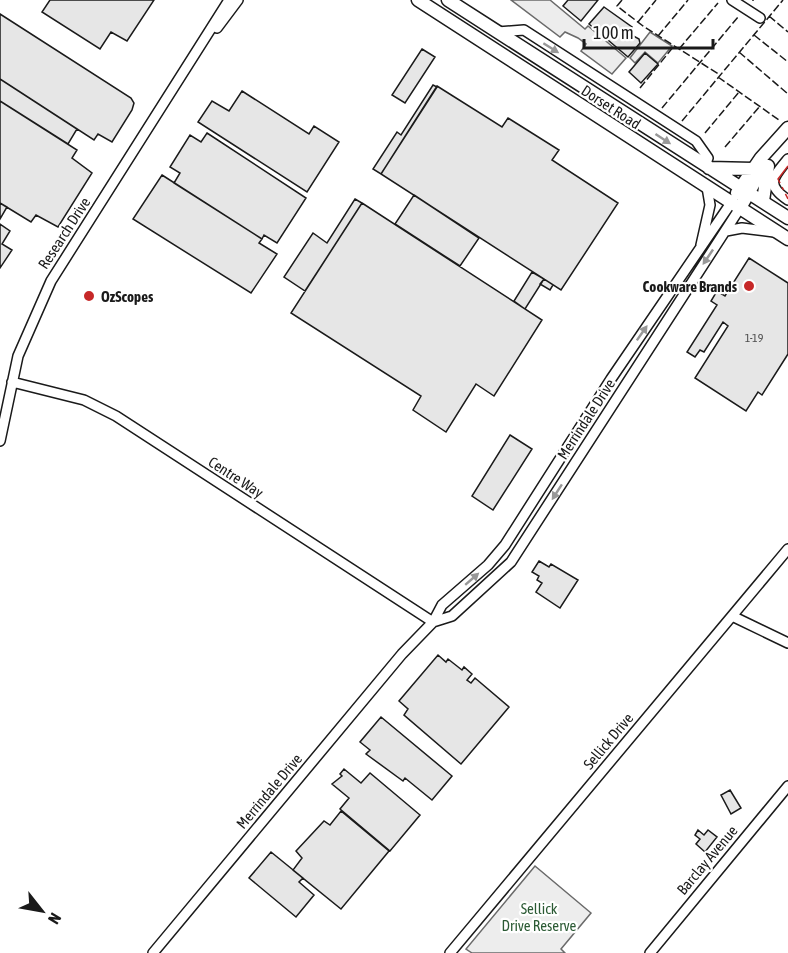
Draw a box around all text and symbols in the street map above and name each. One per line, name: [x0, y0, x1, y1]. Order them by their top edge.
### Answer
scale bar: [584, 12, 713, 50]
text: 100 m: [593, 22, 634, 43]
one-way arrow: [543, 42, 559, 54]
street label: Dorset Road: [578, 82, 644, 132]
one-way arrow: [654, 133, 671, 144]
street label: Research Drive: [35, 194, 94, 272]
one-way arrow: [702, 249, 714, 265]
place label: Cookware Brands: [643, 278, 738, 295]
marker: Cookware Brands: [742, 279, 756, 293]
place label: OzScopes: [101, 288, 154, 305]
marker: OzScopes: [82, 289, 96, 303]
one-way arrow: [636, 325, 647, 341]
house number: 1-19: [745, 331, 764, 345]
street label: Merrindale Drive: [554, 375, 618, 462]
street label: Centre Way: [205, 453, 267, 501]
one-way arrow: [552, 484, 563, 500]
one-way arrow: [464, 572, 479, 586]
street label: Sellick Drive: [580, 709, 636, 772]
street label: Merrindale Drive: [233, 750, 305, 832]
street label: Barclay Avenue: [673, 822, 741, 898]
north arrow: [12, 881, 72, 941]
park label: Sellick Drive Reserve: [502, 900, 577, 934]
text: N: [45, 910, 65, 927]

